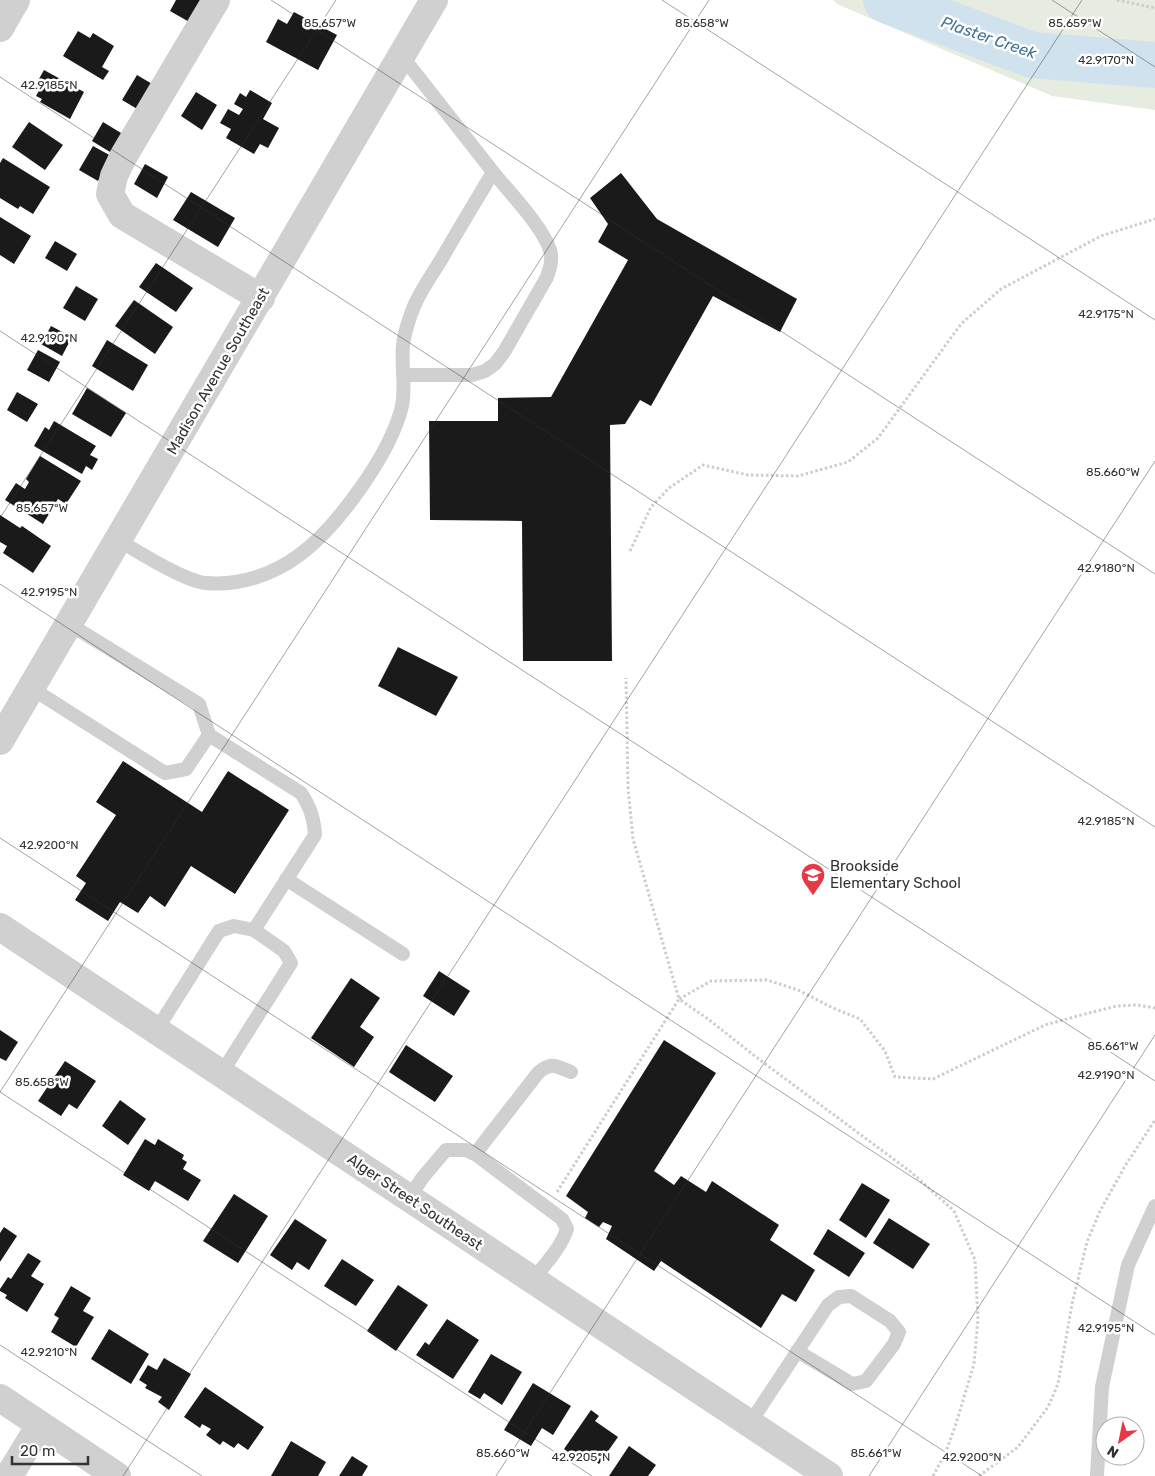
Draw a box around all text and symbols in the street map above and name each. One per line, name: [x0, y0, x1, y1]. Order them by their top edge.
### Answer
water label: Plaster Creek: [939, 12, 1040, 63]
text: 85.657°W: [304, 16, 357, 30]
text: 85.658°W: [675, 16, 729, 30]
text: 85.659°W: [1048, 16, 1102, 30]
text: 42.9170°N: [1078, 53, 1134, 67]
text: 42.9185°N: [21, 78, 78, 92]
street label: Madison Avenue Southeast: [163, 284, 273, 458]
text: 42.9175°N: [1078, 307, 1134, 321]
text: 42.9190°N: [21, 331, 77, 345]
text: 85.660°W: [1086, 465, 1140, 479]
text: 85.657°W: [16, 501, 69, 515]
text: 42.9180°N: [1077, 561, 1135, 575]
text: 42.9195°N: [21, 585, 77, 599]
text: 42.9185°N: [1078, 814, 1135, 828]
text: 42.9200°N: [19, 838, 79, 852]
place label: Brookside Elementary School: [830, 857, 961, 892]
school or university icon: Brookside Elementary School: [800, 862, 826, 896]
text: 85.661°W: [1087, 1039, 1139, 1053]
text: 42.9190°N: [1078, 1068, 1134, 1082]
text: 85.658°W: [15, 1075, 69, 1089]
street label: Alger Street Southeast: [344, 1150, 486, 1254]
text: 42.9195°N: [1078, 1321, 1134, 1335]
text: 42.9210°N: [21, 1345, 77, 1359]
north arrow: [1095, 1416, 1145, 1466]
scale bar: [12, 1434, 89, 1466]
text: 20 m: [20, 1442, 55, 1460]
text: N: [1104, 1442, 1122, 1461]
text: 85.660°W: [476, 1446, 530, 1460]
text: 85.661°W: [850, 1446, 902, 1460]
text: 42.9205°N: [552, 1450, 610, 1464]
text: 42.9200°N: [942, 1450, 1002, 1464]

